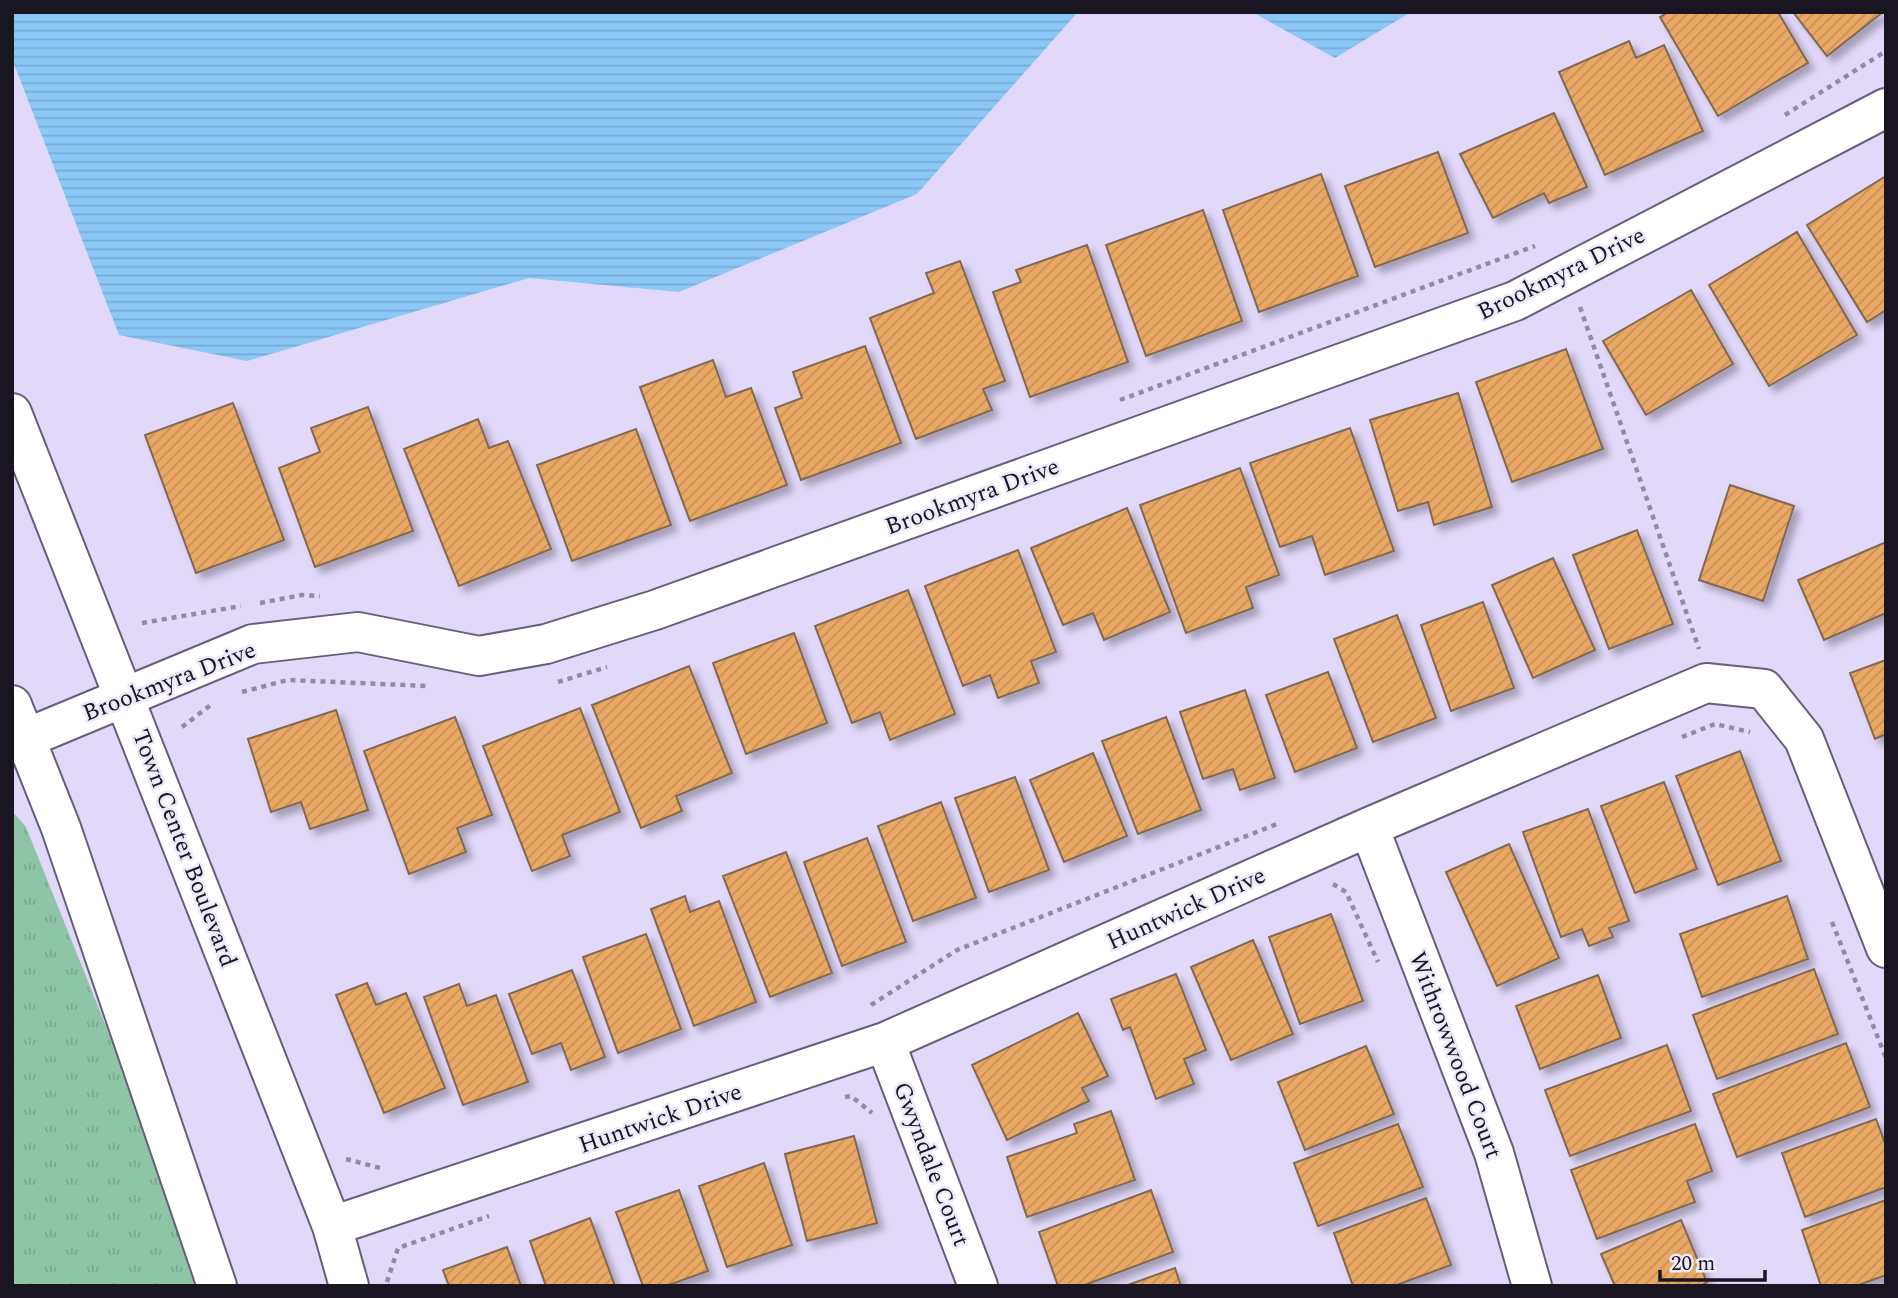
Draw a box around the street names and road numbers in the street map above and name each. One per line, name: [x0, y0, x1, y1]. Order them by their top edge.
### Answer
street label: Brookmyra Drive: [1471, 218, 1652, 330]
street label: Brookmyra Drive: [880, 449, 1064, 545]
street label: Brookmyra Drive: [78, 632, 261, 732]
street label: Town Center Boulevard: [122, 724, 246, 972]
street label: Huntwick Drive: [1101, 858, 1272, 960]
street label: Withrowwood Court: [1399, 947, 1511, 1164]
street label: Huntwick Drive: [574, 1074, 747, 1164]
street label: Gwyndale Court: [883, 1077, 979, 1252]

